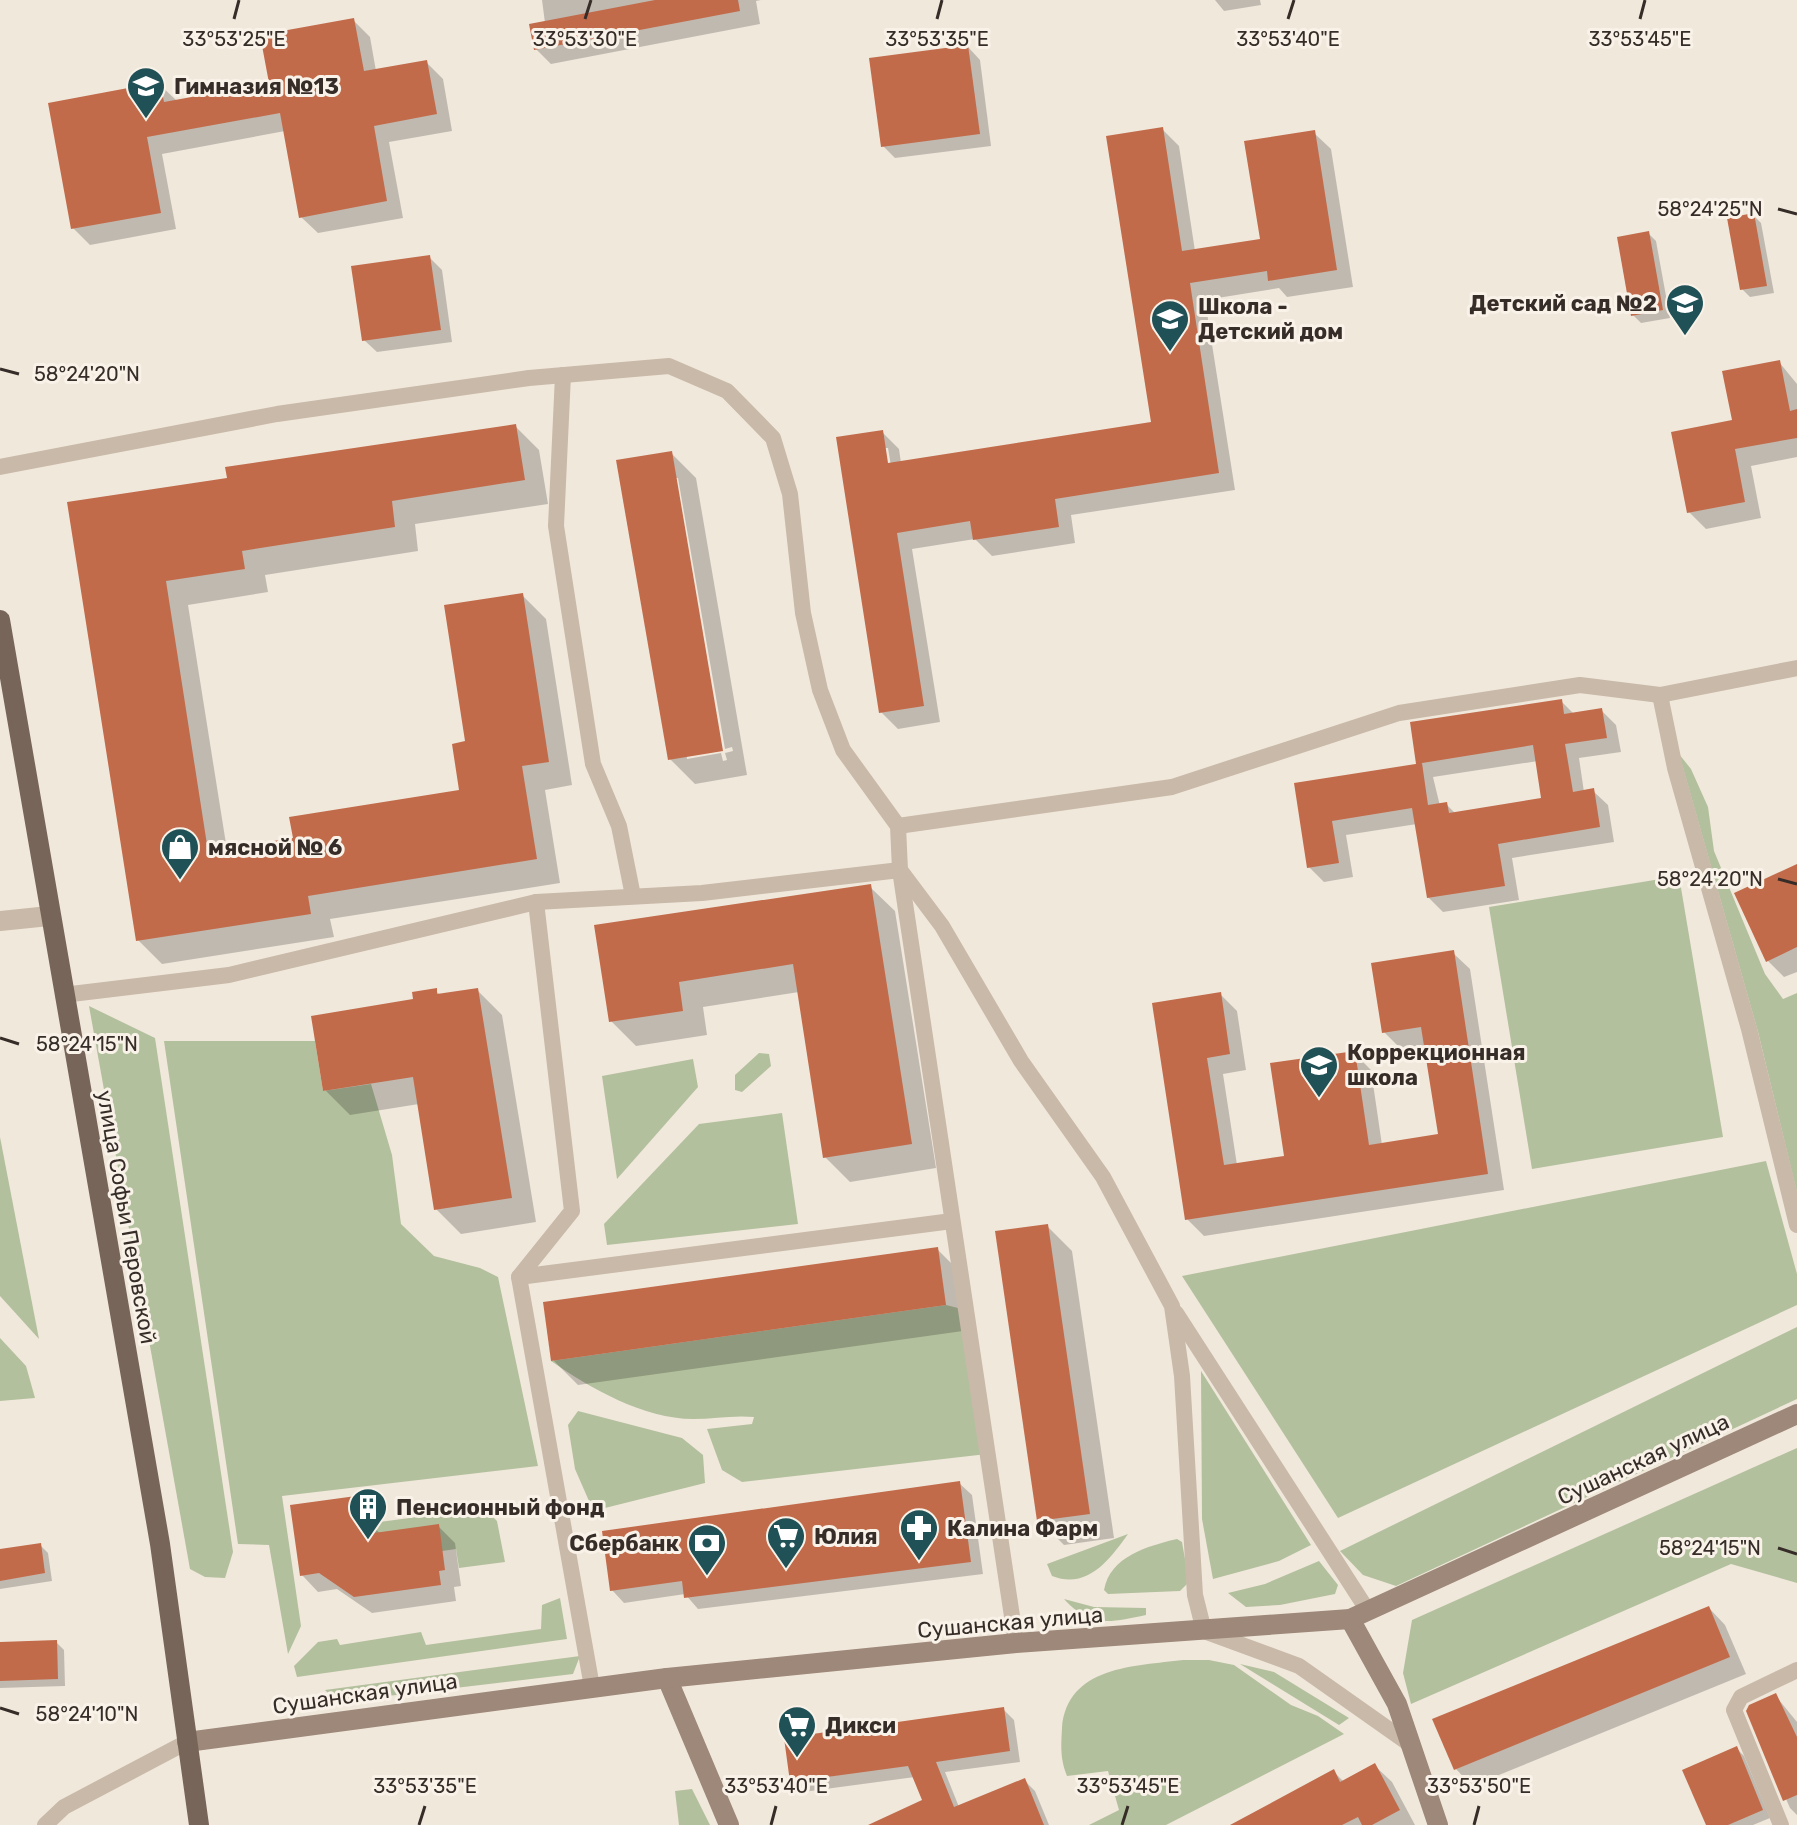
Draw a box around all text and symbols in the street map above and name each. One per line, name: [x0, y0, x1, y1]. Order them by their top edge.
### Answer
text: 33°53'25"E: [182, 27, 286, 51]
text: 33°53'30"E: [533, 27, 637, 51]
text: 33°53'35"E: [885, 27, 989, 51]
text: 33°53'40"E: [1236, 27, 1340, 51]
text: 33°53'45"E: [1589, 27, 1691, 51]
school or university icon: Гимназия №13: [125, 65, 167, 120]
place label: Гимназия №13: [174, 73, 339, 100]
text: 58°24'25"N: [1657, 197, 1763, 221]
school or university icon: Детский сад №2: [1664, 282, 1706, 337]
place label: Детский сад №2: [1469, 290, 1657, 317]
place label: Школа - Детский дом: [1198, 293, 1343, 345]
school or university icon: Школа - Детский дом: [1149, 298, 1191, 353]
text: 58°24'20"N: [34, 362, 140, 386]
shop icon: мясной № 6: [159, 826, 201, 881]
place label: мясной № 6: [208, 834, 342, 861]
text: 58°24'20"N: [1657, 867, 1763, 891]
text: 58°24'15"N: [36, 1032, 138, 1056]
place label: Коррекционная школа: [1347, 1039, 1526, 1091]
school or university icon: Коррекционная школа: [1298, 1044, 1340, 1099]
street label: улица Софьи Перовской: [91, 1088, 162, 1346]
street label: Сушанская улица: [1553, 1408, 1733, 1511]
building icon: Пенсионный фонд: [347, 1486, 389, 1541]
place label: Пенсионный фонд: [396, 1494, 605, 1521]
pharmacy icon: Калина Фарм: [898, 1507, 940, 1562]
supermarket icon: Юлия: [765, 1515, 807, 1570]
place label: Калина Фарм: [947, 1515, 1098, 1542]
bank icon: Сбербанк: [686, 1522, 728, 1577]
place label: Юлия: [814, 1523, 878, 1550]
place label: Сбербанк: [569, 1530, 679, 1557]
text: 58°24'15"N: [1659, 1536, 1761, 1560]
street label: Сушанская улица: [916, 1601, 1104, 1644]
street label: Сушанская улица: [271, 1667, 459, 1720]
text: 58°24'10"N: [36, 1702, 138, 1726]
supermarket icon: Дикси: [776, 1704, 818, 1759]
place label: Дикси: [825, 1712, 896, 1739]
text: 33°53'35"E: [373, 1774, 477, 1798]
text: 33°53'40"E: [724, 1774, 828, 1798]
text: 33°53'45"E: [1077, 1774, 1179, 1798]
text: 33°53'50"E: [1427, 1774, 1531, 1798]

